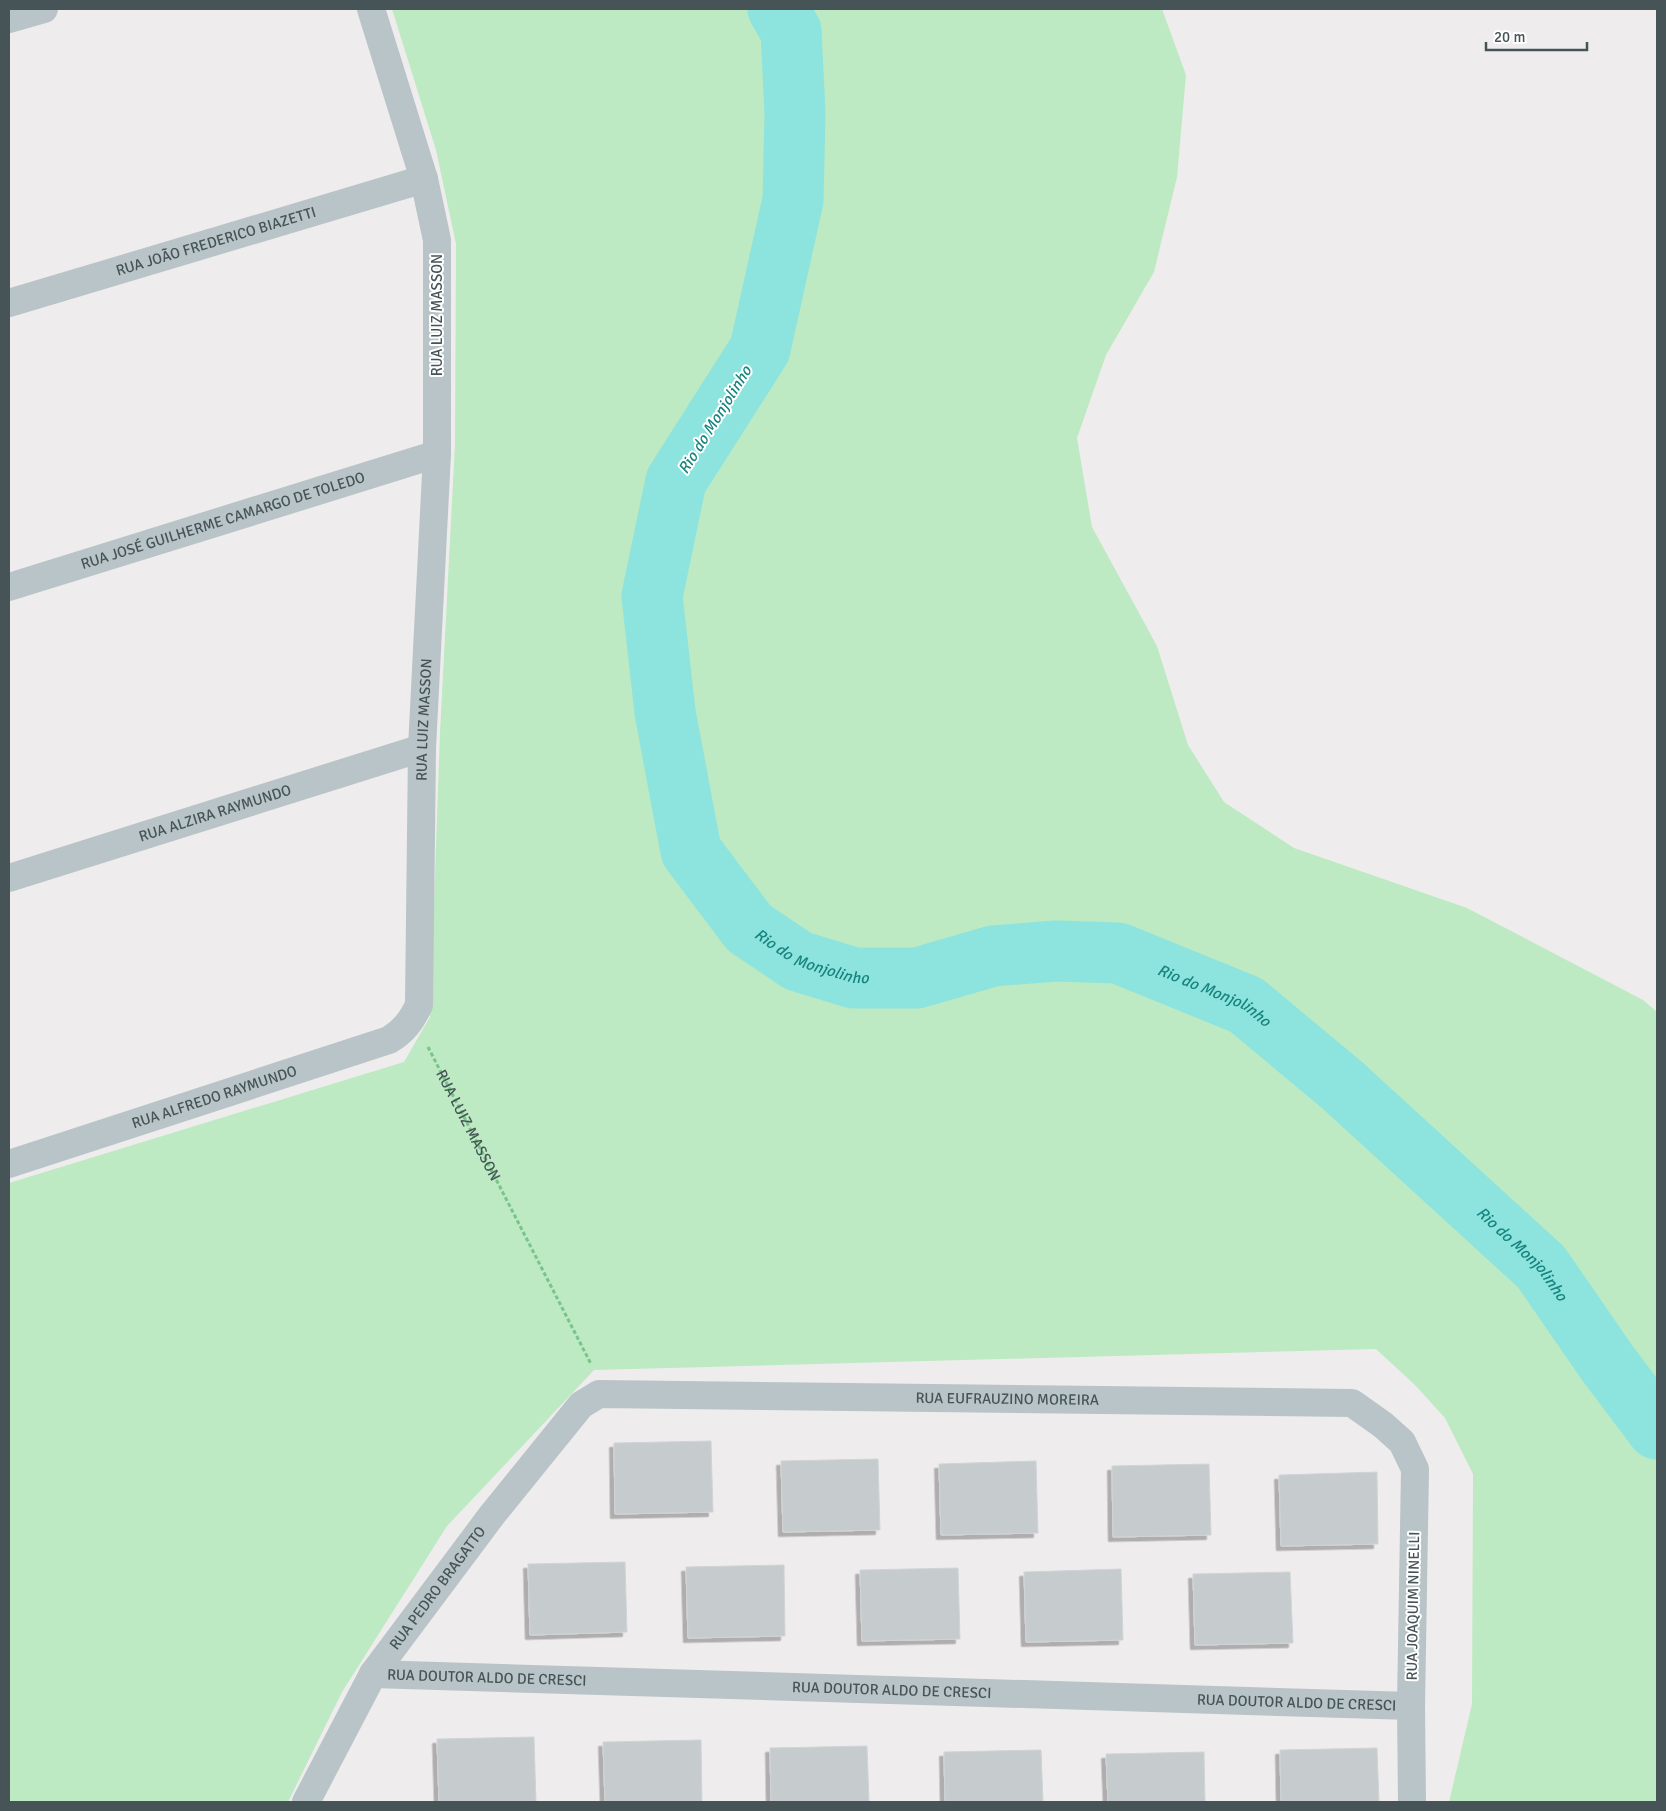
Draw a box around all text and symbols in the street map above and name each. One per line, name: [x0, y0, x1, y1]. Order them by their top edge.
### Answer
scale bar: [1486, 20, 1587, 52]
text: 20 m: [1494, 28, 1525, 46]
street label: RUA JOÃO FREDERICO BIAZETTI: [114, 203, 318, 280]
street label: RUA LUIZ MASSON: [428, 254, 446, 376]
water label: Rio do Monjolinho: [674, 362, 757, 478]
street label: RUA JOSÉ GUILHERME CAMARGO DE TOLEDO: [79, 468, 367, 573]
street label: RUA LUIZ MASSON: [413, 658, 436, 781]
street label: RUA ALZIRA RAYMUNDO: [137, 781, 294, 846]
water label: Rio do Monjolinho: [750, 924, 869, 988]
water label: Rio do Monjolinho: [1154, 960, 1275, 1032]
street label: RUA ALFREDO RAYMUNDO: [129, 1062, 299, 1132]
street label: RUA LUIZ MASSON: [432, 1067, 504, 1184]
water label: Rio do Monjolinho: [1472, 1203, 1572, 1306]
street label: RUA EUFRAUZINO MOREIRA: [915, 1389, 1099, 1409]
street label: RUA PEDRO BRAGATTO: [385, 1523, 489, 1653]
street label: RUA JOAQUIM NINELLI: [1403, 1531, 1423, 1681]
street label: RUA DOUTOR ALDO DE CRESCI: [387, 1665, 587, 1690]
street label: RUA DOUTOR ALDO DE CRESCI: [792, 1678, 992, 1702]
street label: RUA DOUTOR ALDO DE CRESCI: [1197, 1690, 1397, 1715]

